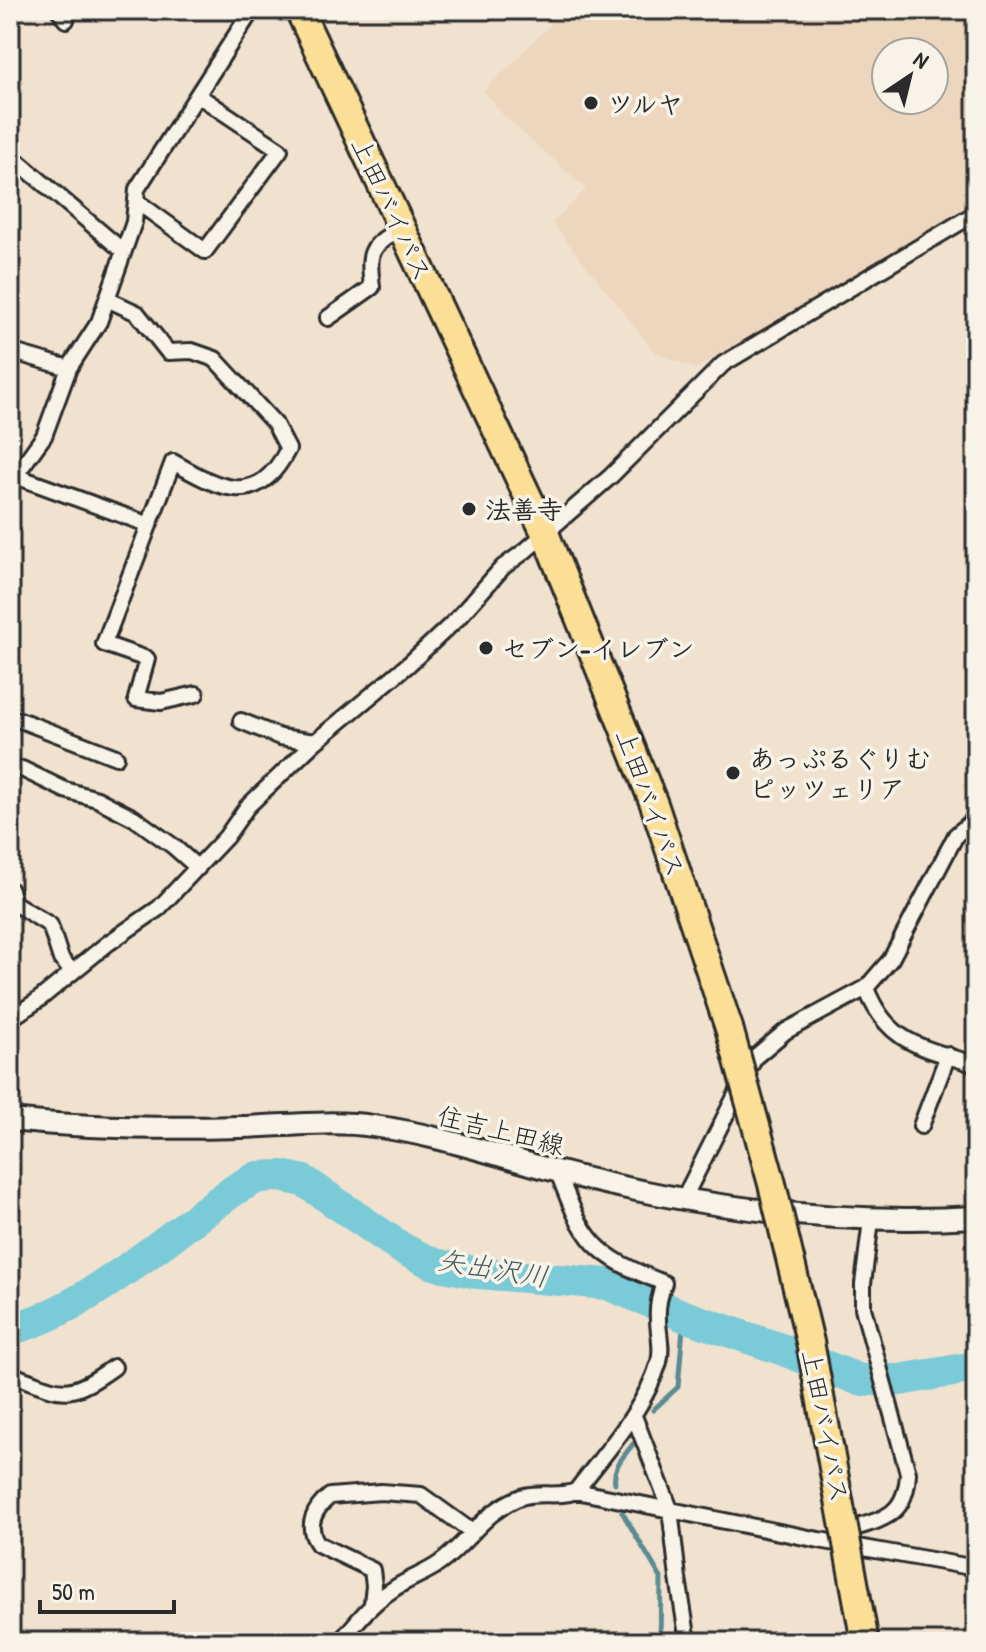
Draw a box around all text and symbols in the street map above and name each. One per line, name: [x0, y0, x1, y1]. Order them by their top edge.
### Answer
north arrow: [870, 36, 950, 116]
text: N: [908, 44, 935, 75]
place label: ツルヤ: [607, 86, 683, 121]
marker: ツルヤ: [582, 94, 600, 112]
street label: 上田バイパス: [343, 131, 441, 287]
place label: 法善寺: [485, 492, 563, 527]
marker: 法善寺: [460, 500, 478, 518]
place label: セブン-イレブン: [502, 631, 695, 666]
marker: セブン-イレブン: [477, 639, 495, 657]
street label: 上田バイパス: [608, 724, 694, 882]
place label: あっぷるぐりむ ピッツェリア: [749, 741, 931, 806]
marker: あっぷるぐりむ ピッツェリア: [724, 764, 742, 782]
street label: 住吉上田線: [434, 1097, 568, 1163]
water label: 矢出沢川: [435, 1240, 551, 1296]
street label: 上田バイパス: [794, 1346, 858, 1506]
scale bar: [40, 1564, 174, 1614]
text: 50 m: [52, 1575, 95, 1607]

